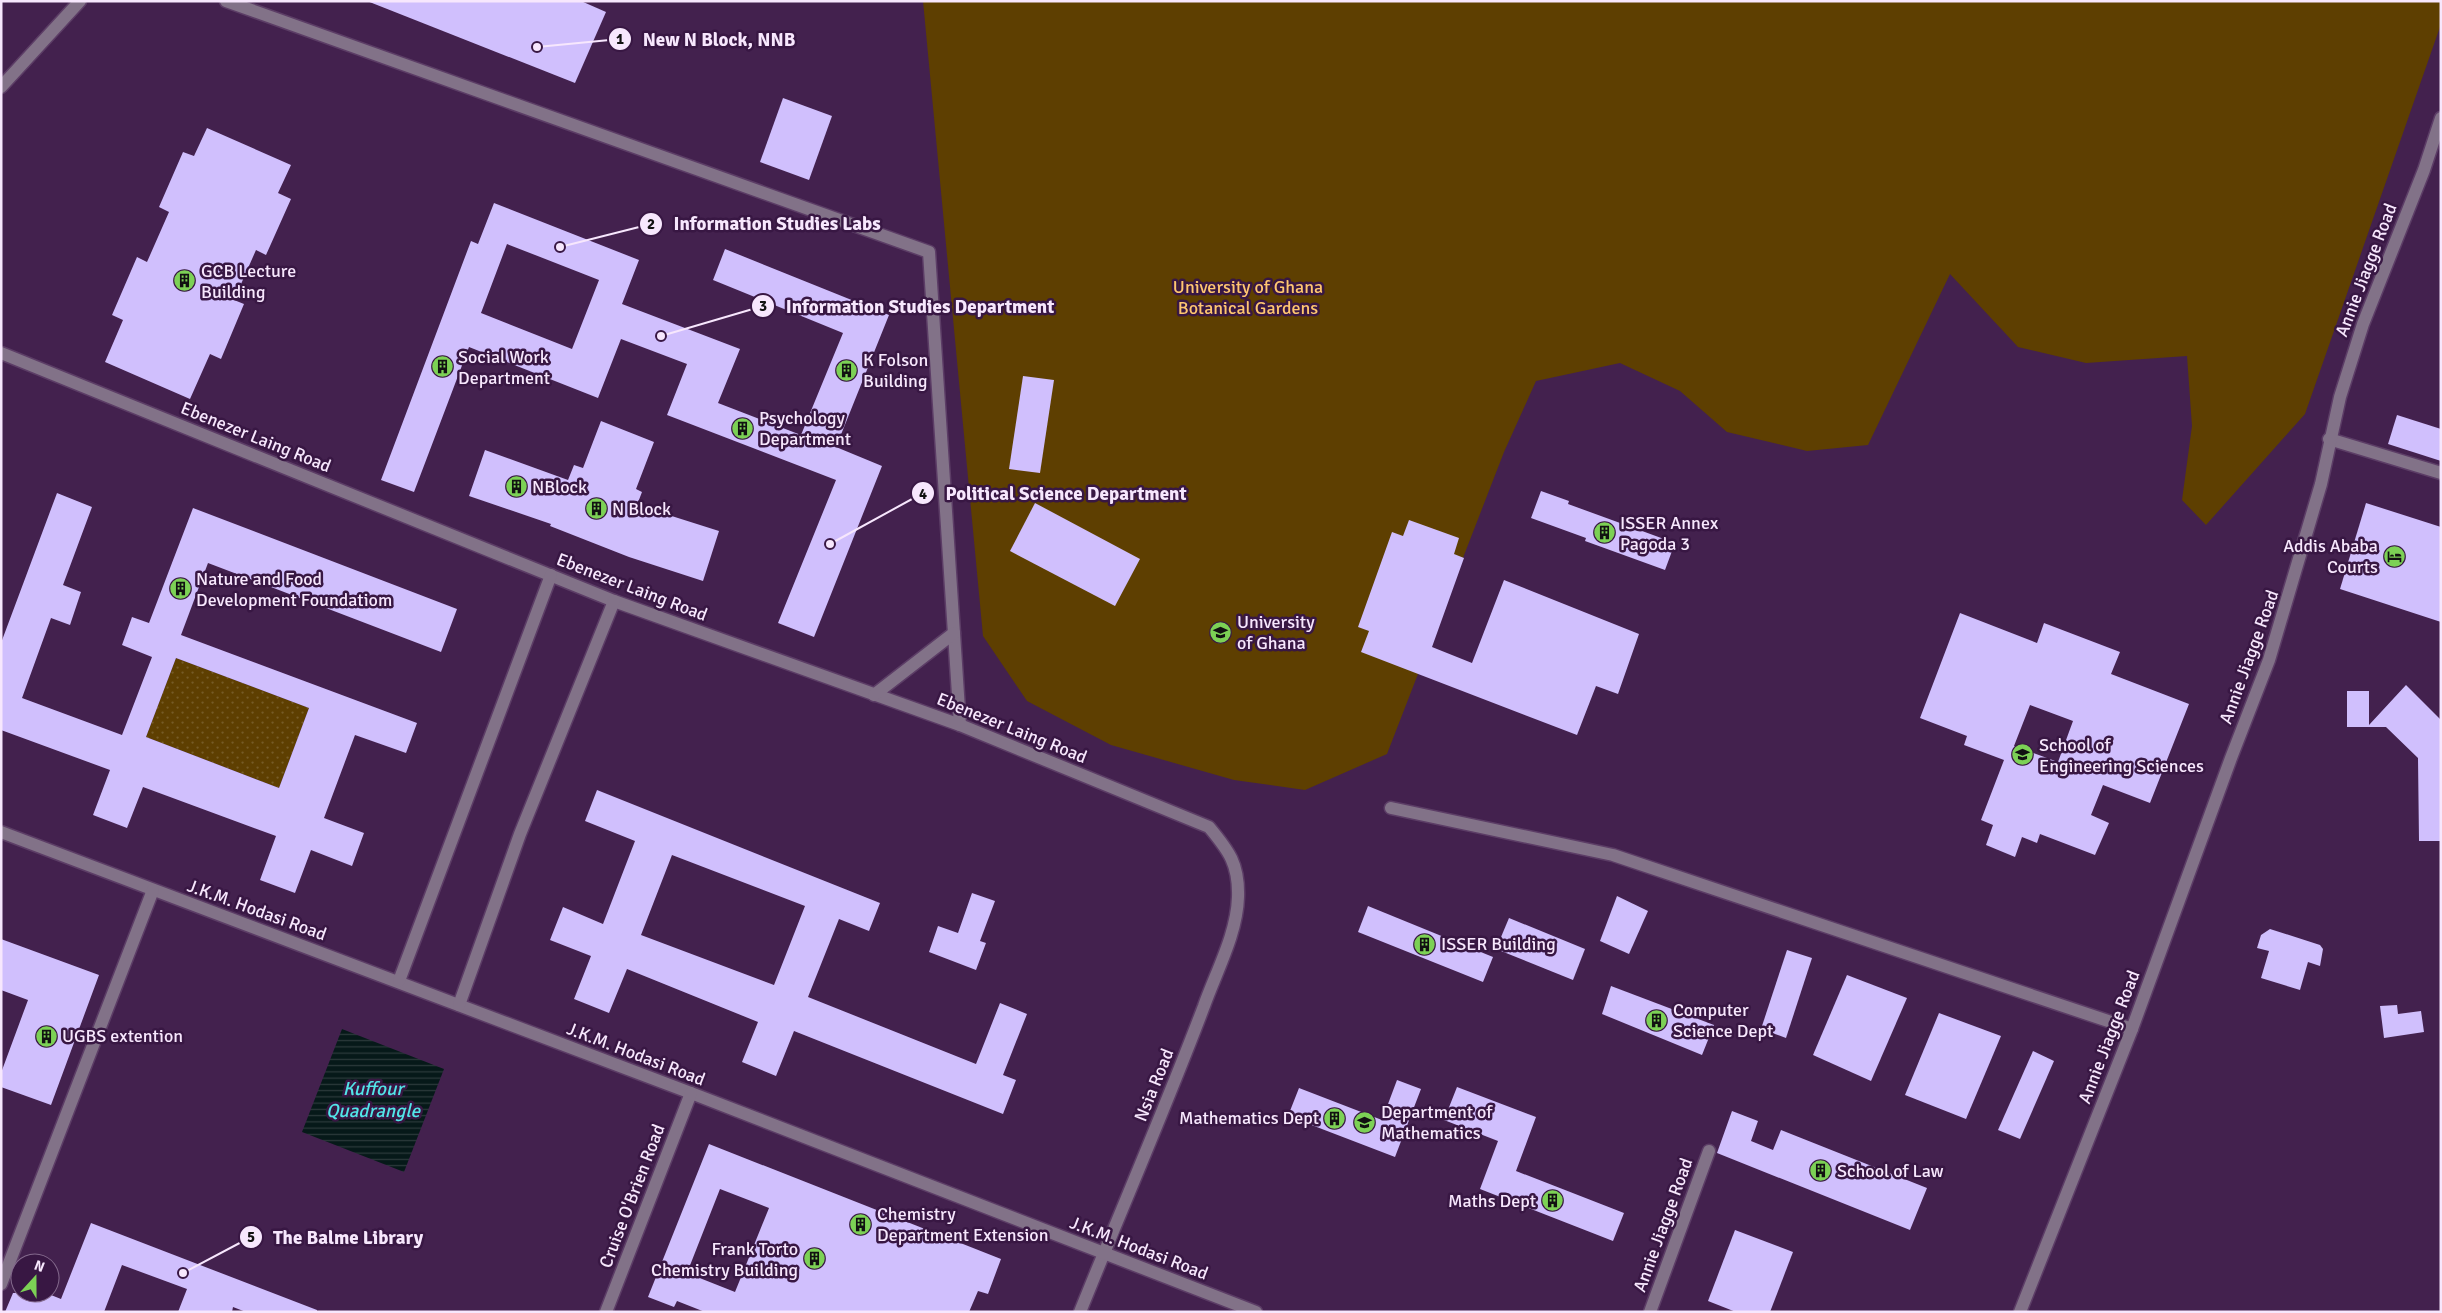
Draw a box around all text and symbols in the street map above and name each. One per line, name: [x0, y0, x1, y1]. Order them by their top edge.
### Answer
callout: New N Block, NNB: [607, 22, 805, 56]
text: New N Block, NNB: [643, 28, 796, 52]
text: 1: [616, 30, 624, 48]
street label: Annie Jiagge Road: [2330, 200, 2402, 340]
callout: Information Studies Labs: [639, 207, 891, 241]
text: Information Studies Labs: [673, 212, 881, 236]
text: 2: [647, 215, 655, 233]
place label: GCB Lecture Building: [201, 260, 296, 303]
building icon: GCB Lecture Building: [173, 269, 197, 293]
park label: University of Ghana Botanical Gardens: [1173, 276, 1323, 319]
callout: Information Studies Department: [750, 289, 1064, 323]
text: Information Studies Department: [786, 295, 1054, 319]
text: 3: [759, 297, 767, 315]
place label: Social Work Department: [458, 346, 550, 389]
place label: K Folson Building: [863, 349, 928, 392]
building icon: Social Work Department: [430, 355, 454, 379]
building icon: K Folson Building: [835, 358, 859, 382]
street label: Ebenezer Laing Road: [178, 397, 334, 477]
place label: Psychology Department: [759, 407, 851, 450]
building icon: Psychology Department: [731, 416, 755, 440]
building icon: NBlock: [504, 475, 528, 499]
place label: NBlock: [532, 476, 587, 498]
callout: Political Science Department: [910, 476, 1196, 510]
text: Political Science Department: [945, 482, 1187, 506]
text: 4: [919, 485, 927, 503]
building icon: N Block: [584, 497, 608, 521]
place label: N Block: [612, 498, 671, 520]
place label: ISSER Annex Pagoda 3: [1620, 512, 1719, 555]
building icon: ISSER Annex Pagoda 3: [1592, 521, 1616, 545]
place label: Addis Ababa Courts: [2283, 535, 2378, 578]
hotel icon: Addis Ababa Courts: [2382, 544, 2406, 568]
street label: Ebenezer Laing Road: [553, 548, 711, 626]
place label: Nature and Food Development Foundatiom: [196, 568, 392, 611]
building icon: Nature and Food Development Foundatiom: [168, 577, 192, 601]
street label: Annie Jiagge Road: [2215, 587, 2283, 727]
place label: University of Ghana: [1237, 611, 1315, 654]
school or university icon: University of Ghana: [1209, 620, 1233, 644]
street label: Ebenezer Laing Road: [934, 688, 1090, 768]
place label: School of Engineering Sciences: [2039, 734, 2204, 777]
school or university icon: School of Engineering Sciences: [2011, 743, 2035, 767]
street label: J.K.M. Hodasi Road: [184, 875, 330, 945]
building icon: ISSER Building: [1413, 932, 1437, 956]
place label: ISSER Building: [1441, 933, 1556, 955]
street label: Annie Jiagge Road: [2073, 967, 2145, 1107]
place label: Computer Science Dept: [1673, 999, 1773, 1042]
building icon: Computer Science Dept: [1645, 1008, 1669, 1032]
street label: J.K.M. Hodasi Road: [564, 1017, 708, 1091]
building icon: UGBS extention: [34, 1024, 58, 1048]
place label: UGBS extention: [62, 1025, 183, 1047]
street label: Nsia Road: [1129, 1045, 1179, 1125]
water label: Kuffour Quadrangle: [326, 1077, 422, 1123]
place label: Department of Mathematics: [1381, 1101, 1493, 1144]
building icon: Mathematics Dept: [1323, 1106, 1347, 1130]
place label: Mathematics Dept: [1179, 1107, 1319, 1129]
school or university icon: Department of Mathematics: [1353, 1110, 1377, 1134]
street label: Cruise O'Brien Road: [594, 1121, 670, 1271]
street label: Annie Jiagge Road: [1629, 1155, 1697, 1295]
building icon: School of Law: [1809, 1159, 1833, 1183]
place label: School of Law: [1837, 1160, 1944, 1182]
building icon: Maths Dept: [1540, 1189, 1564, 1213]
place label: Maths Dept: [1448, 1190, 1536, 1212]
place label: Chemistry Department Extension: [877, 1203, 1049, 1246]
street label: J.K.M. Hodasi Road: [1067, 1211, 1211, 1285]
building icon: Chemistry Department Extension: [849, 1212, 873, 1236]
callout: The Balme Library: [238, 1220, 434, 1254]
text: The Balme Library: [273, 1226, 424, 1250]
text: 5: [247, 1228, 255, 1246]
place label: Frank Torto Chemistry Building: [651, 1238, 798, 1281]
building icon: Frank Torto Chemistry Building: [802, 1247, 826, 1271]
north arrow: [10, 1253, 60, 1303]
text: N: [32, 1257, 47, 1276]

